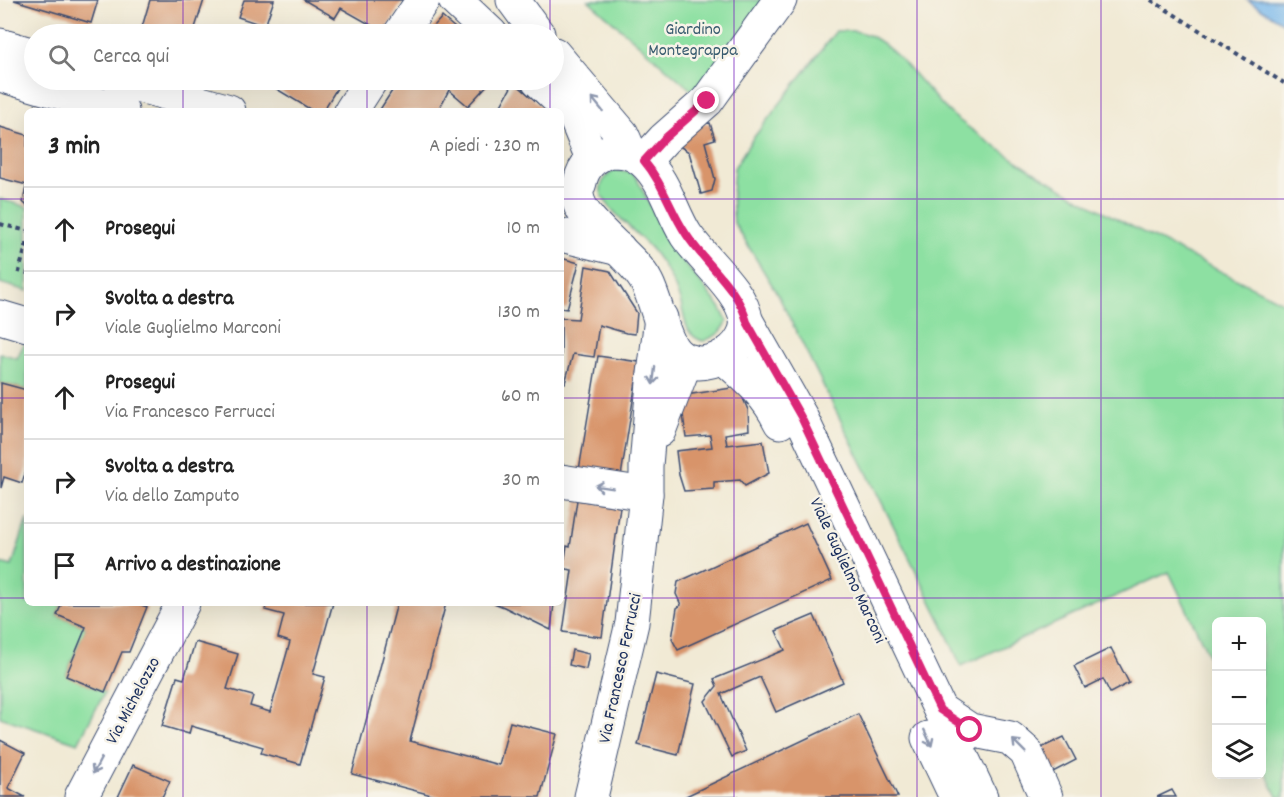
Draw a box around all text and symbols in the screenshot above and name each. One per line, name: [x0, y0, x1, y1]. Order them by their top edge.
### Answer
park label: Giardino Montegrappa: [648, 18, 738, 64]
search box: [24, 24, 564, 90]
icon: search: [45, 41, 78, 74]
text: Cerca qui: [93, 42, 169, 73]
route end: [693, 87, 719, 113]
one-way arrow: [591, 96, 604, 112]
text: 3 min: [48, 129, 100, 166]
text: A piedi · 230 m: [429, 133, 540, 161]
icon: ahead: [48, 213, 81, 246]
text: Prosegui: [105, 214, 175, 245]
text: 10 m: [506, 215, 540, 243]
text: Svolta a destra: [105, 284, 234, 315]
icon: right: [48, 297, 81, 330]
text: 130 m: [498, 299, 540, 327]
text: Viale Guglielmo Marconi: [105, 315, 281, 343]
one-way arrow: [648, 365, 659, 385]
text: Prosegui: [105, 368, 175, 399]
icon: ahead: [48, 381, 81, 414]
text: 60 m: [501, 383, 540, 411]
text: Via Francesco Ferrucci: [105, 399, 275, 427]
text: Svolta a destra: [105, 452, 234, 483]
icon: right: [48, 465, 81, 498]
text: 30 m: [502, 467, 540, 495]
one-way arrow: [594, 482, 614, 493]
text: Via dello Zamputo: [105, 483, 239, 511]
street label: Viale Guglielmo Marconi: [802, 494, 892, 648]
icon: arrive: [48, 549, 81, 582]
text: Arrivo a destinazione: [105, 550, 281, 581]
street label: Via Francesco Ferrucci: [593, 591, 650, 746]
map controls: [1212, 617, 1266, 779]
button: +: [1212, 617, 1266, 671]
street label: Via Michelozzo: [101, 653, 168, 749]
button: −: [1212, 671, 1266, 725]
route start: [956, 716, 982, 742]
button: layers: [1212, 725, 1266, 779]
one-way arrow: [922, 728, 934, 746]
one-way arrow: [1011, 739, 1026, 753]
one-way arrow: [91, 757, 103, 774]

